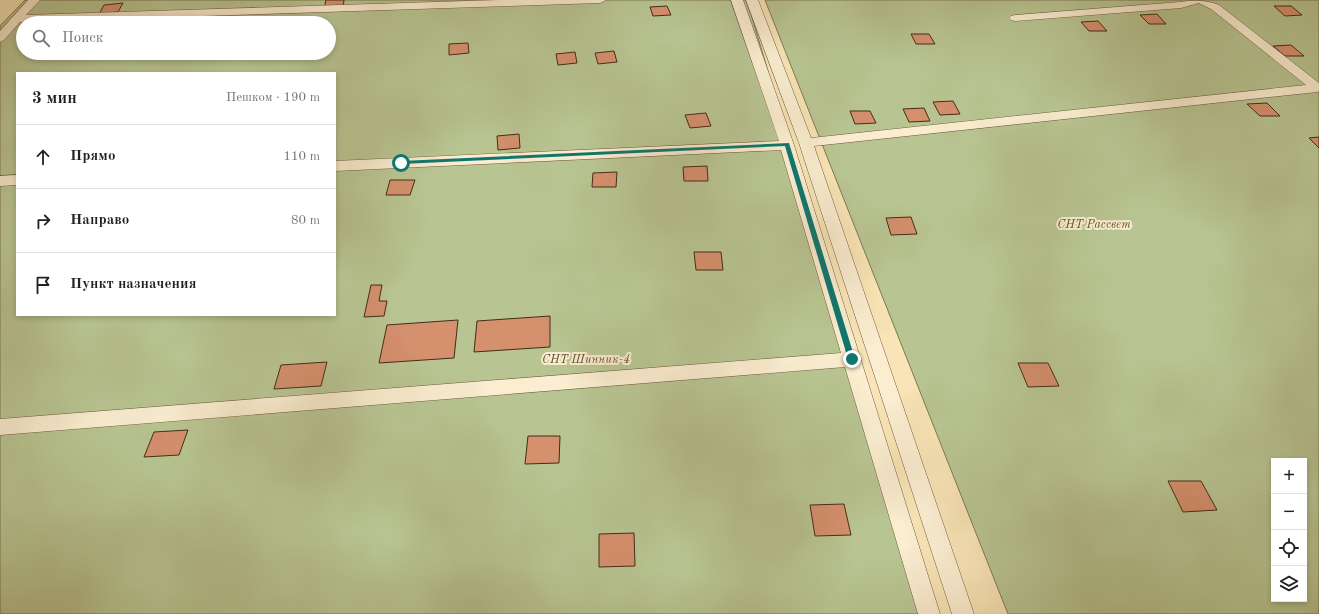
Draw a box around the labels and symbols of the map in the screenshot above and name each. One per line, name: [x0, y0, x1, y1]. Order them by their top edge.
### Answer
route start: [392, 154, 410, 172]
park label: СНТ Рассвет: [1057, 219, 1131, 231]
route end: [843, 350, 861, 368]
park label: СНТ Шинник-4: [542, 354, 630, 366]

